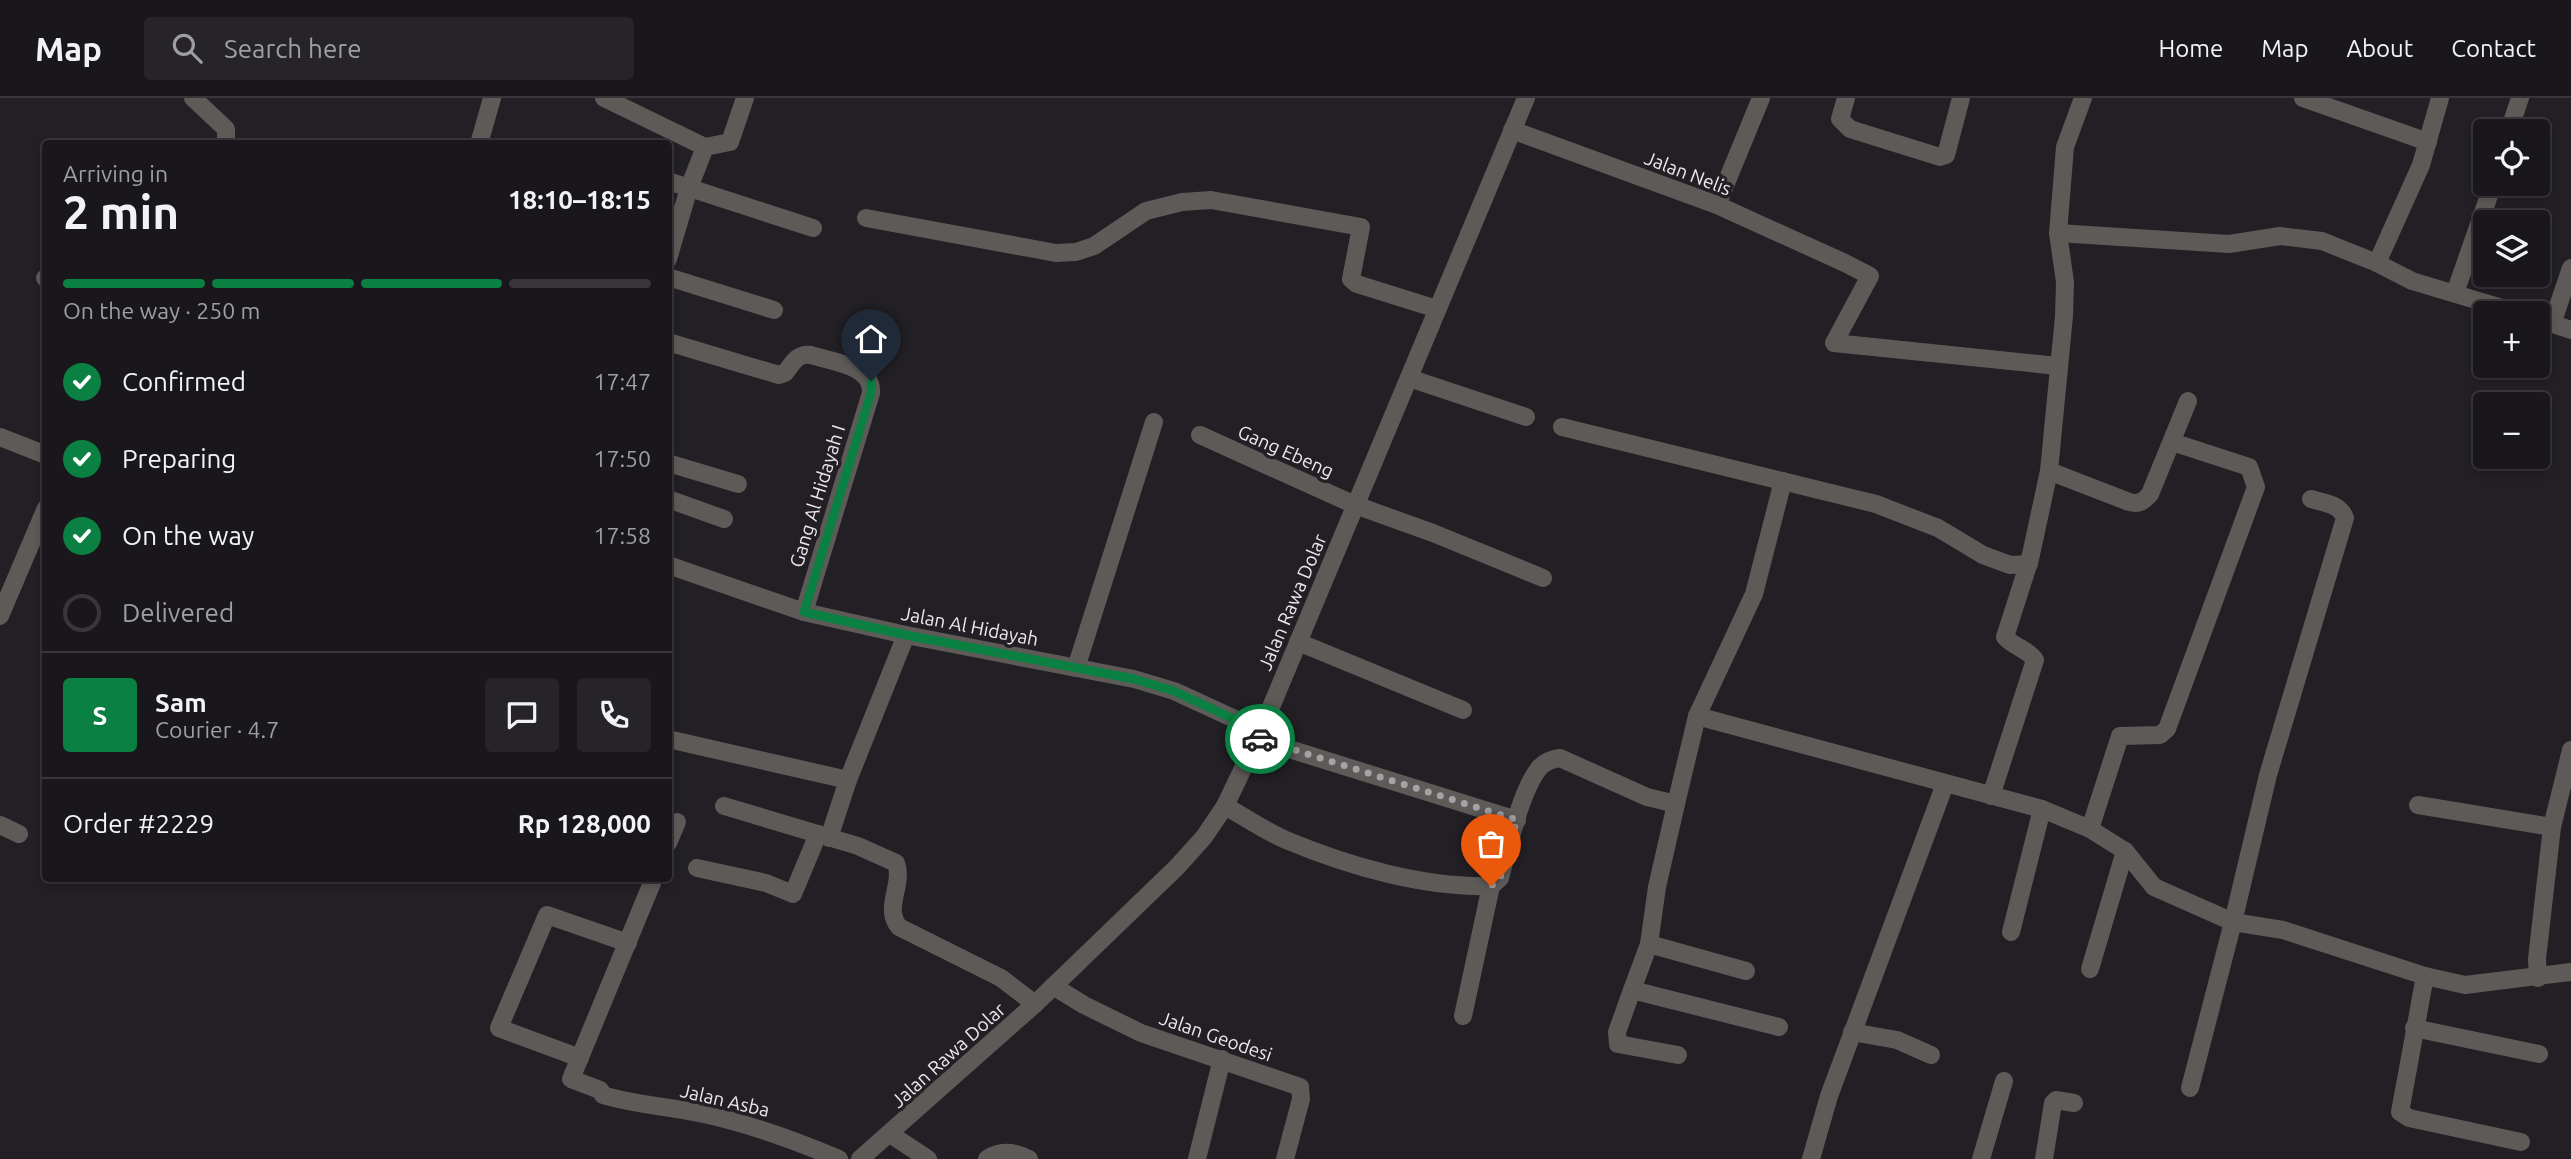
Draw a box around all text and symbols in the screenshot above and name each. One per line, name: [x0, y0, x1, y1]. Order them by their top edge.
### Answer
search box: [144, 17, 634, 80]
icon: search: [168, 29, 206, 67]
text: Map: [35, 30, 102, 67]
text: Search here: [224, 34, 362, 63]
text: Home: [2158, 35, 2223, 62]
text: Map: [2261, 35, 2308, 62]
text: About: [2346, 35, 2413, 62]
text: Contact: [2451, 35, 2536, 62]
map controls: [2473, 119, 2550, 469]
button: locate: [2473, 119, 2550, 196]
street label: Jalan Nelis: [1642, 146, 1734, 200]
text: Arriving in: [63, 161, 168, 186]
text: 18:10–18:15: [508, 185, 651, 214]
text: 2 min: [63, 186, 179, 238]
button: layers: [2473, 210, 2550, 287]
text: On the way · 250 m: [63, 298, 260, 323]
button: +: [2473, 301, 2550, 378]
pin: [841, 309, 901, 381]
icon: home: [852, 320, 890, 358]
icon: check: [63, 363, 101, 401]
text: Confirmed: [122, 367, 246, 396]
text: 17:47: [593, 369, 651, 394]
button: −: [2473, 392, 2550, 469]
street label: Gang Ebeng: [1235, 420, 1337, 482]
street label: Gang Al Hidayah I: [785, 422, 849, 570]
icon: check: [63, 440, 101, 478]
text: Preparing: [122, 444, 236, 473]
text: 17:50: [593, 446, 651, 471]
icon: check: [63, 517, 101, 555]
text: On the way: [122, 521, 254, 550]
text: 17:58: [593, 523, 651, 548]
street label: Jalan Rawa Dolar: [1253, 531, 1331, 673]
text: Delivered: [122, 598, 234, 627]
street label: Jalan Al Hidayah: [900, 602, 1040, 650]
button: chat: [485, 678, 559, 752]
button: phone: [577, 678, 651, 752]
text: Sam: [155, 688, 207, 717]
text: S: [93, 701, 107, 730]
courier: [1225, 704, 1295, 774]
text: Courier · 4.7: [155, 717, 279, 742]
icon: car: [1241, 720, 1279, 758]
text: Order #2229: [63, 809, 214, 838]
text: Rp 128,000: [518, 809, 651, 838]
pin: [1461, 814, 1521, 886]
icon: bag: [1472, 825, 1510, 863]
street label: Jalan Rawa Dolar: [886, 998, 1010, 1112]
street label: Jalan Geodesi: [1157, 1006, 1275, 1066]
street label: Jalan Asba: [678, 1079, 772, 1121]

